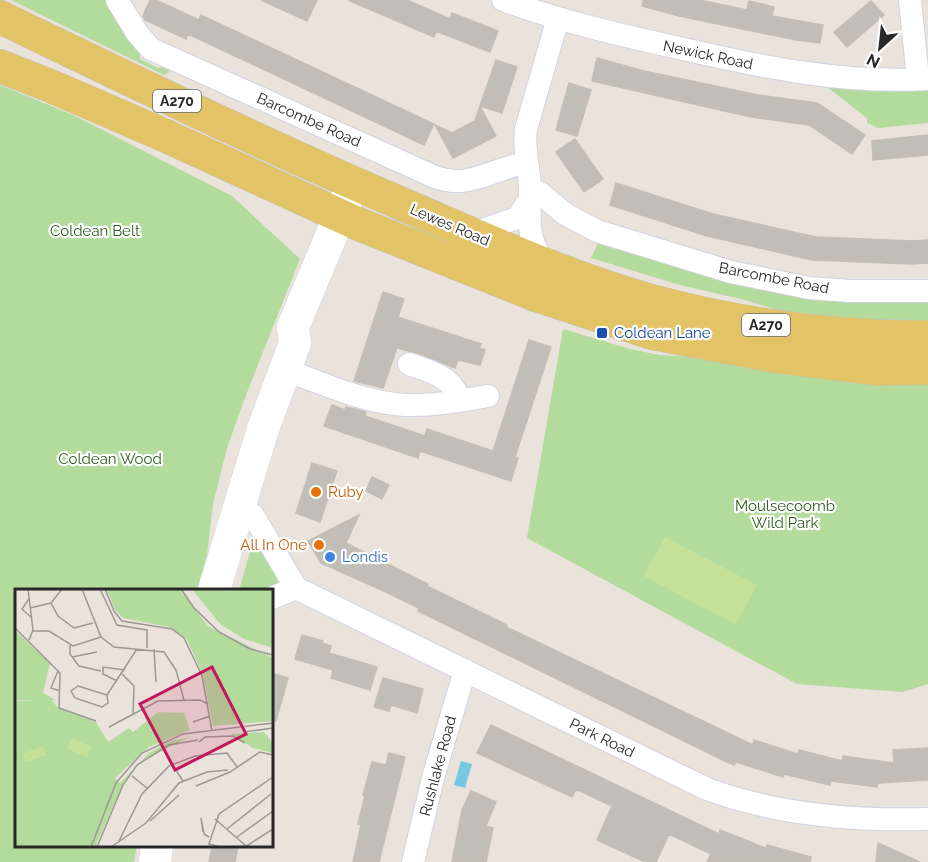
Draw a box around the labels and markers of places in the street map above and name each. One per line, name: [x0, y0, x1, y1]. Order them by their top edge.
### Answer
place label: Coldean Lane: [614, 324, 711, 342]
marker: Coldean Lane: [595, 326, 609, 340]
place label: Ruby: [328, 483, 364, 501]
marker: Ruby: [309, 485, 323, 499]
place label: All In One: [240, 536, 307, 554]
marker: All In One: [312, 538, 326, 552]
place label: Londis: [342, 548, 388, 566]
marker: Londis: [323, 550, 337, 564]

